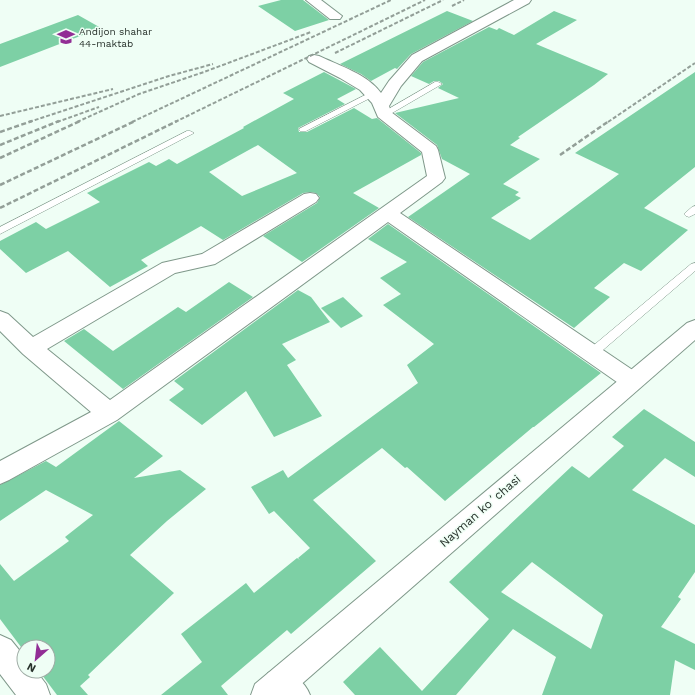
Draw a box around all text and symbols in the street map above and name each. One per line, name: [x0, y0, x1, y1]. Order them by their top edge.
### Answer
place label: Andijon shahar 44-maktab: [79, 26, 152, 49]
school or university icon: Andijon shahar 44-maktab: [56, 27, 76, 47]
street label: Nayman koʻchasi: [437, 472, 523, 550]
north arrow: [16, 639, 56, 679]
text: N: [25, 660, 38, 675]

